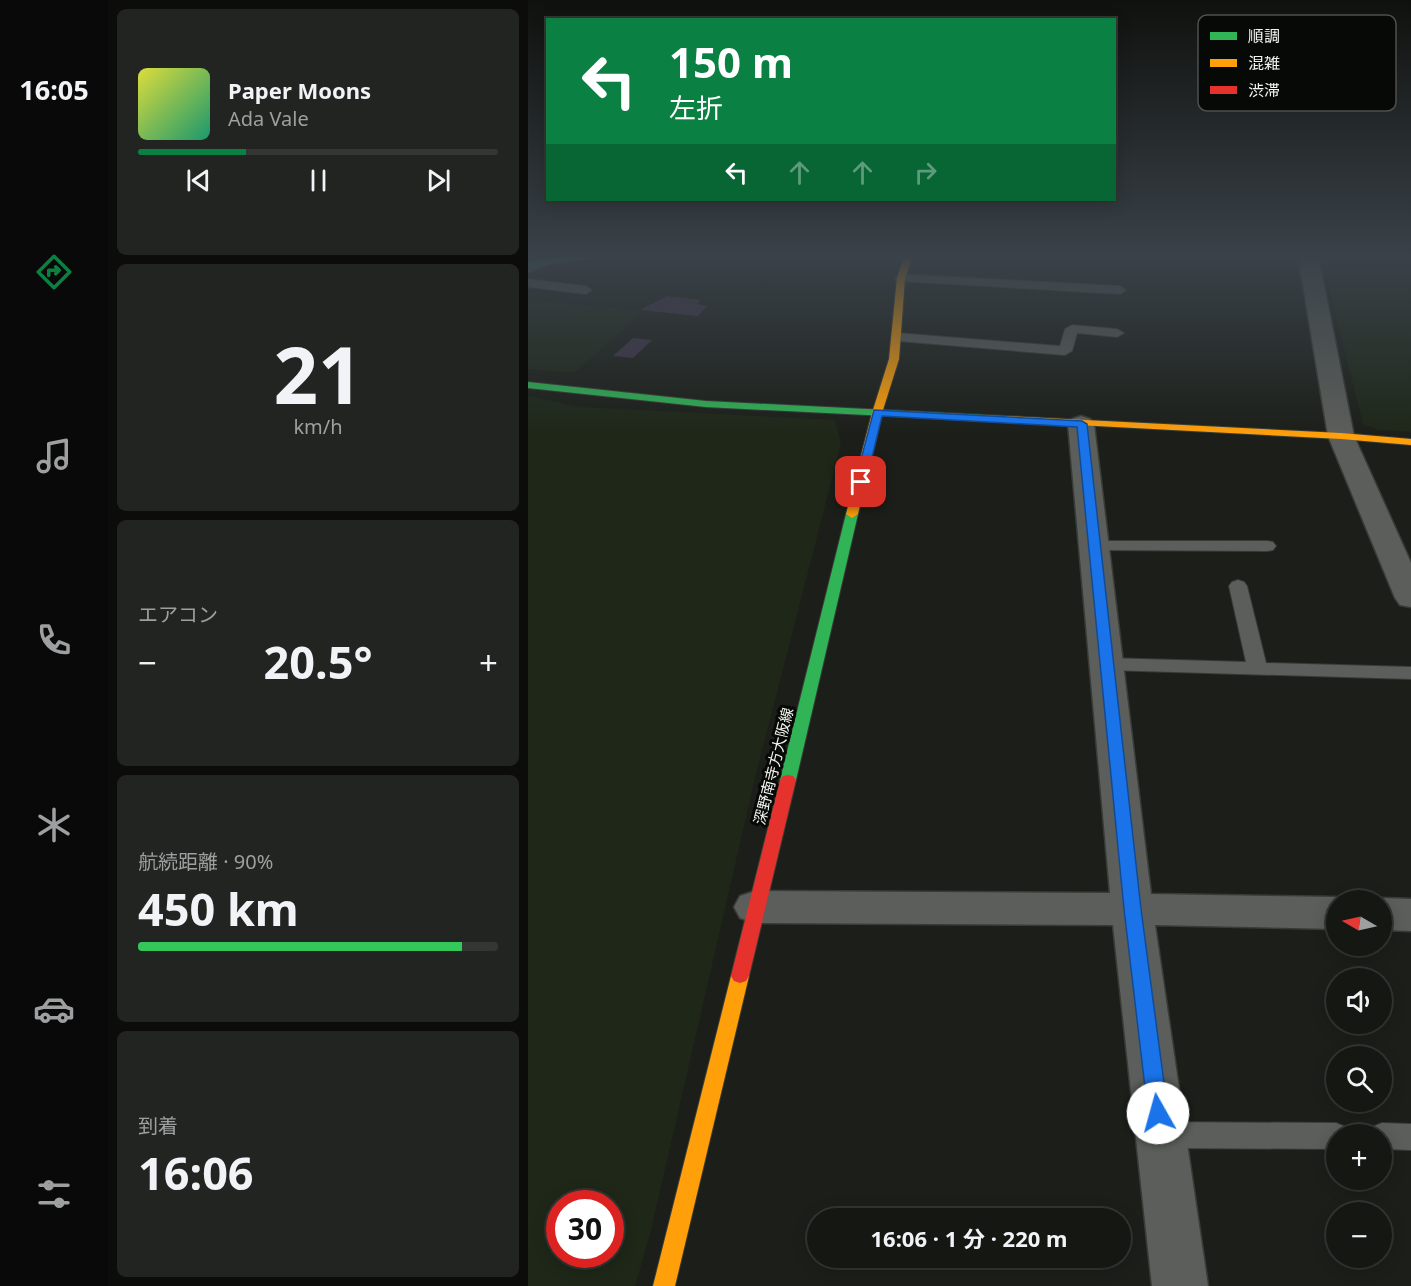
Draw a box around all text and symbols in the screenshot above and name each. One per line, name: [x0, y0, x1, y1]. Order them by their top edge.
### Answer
legend: [1198, 15, 1396, 111]
text: 順調: [1248, 25, 1280, 47]
text: 150 m: [669, 33, 793, 90]
icon: left: [570, 42, 648, 120]
text: 混雑: [1248, 52, 1280, 74]
text: 16:05: [19, 71, 89, 108]
text: Paper Moons: [228, 75, 371, 105]
text: 渋滞: [1248, 79, 1280, 101]
text: 左折: [669, 89, 723, 126]
text: Ada Vale: [228, 105, 309, 132]
icon: left: [720, 156, 753, 189]
icon: ahead: [783, 156, 816, 189]
icon: ahead: [846, 156, 879, 189]
icon: right: [909, 156, 942, 189]
icon: previous: [182, 164, 215, 197]
icon: pause: [302, 164, 335, 197]
icon: next: [422, 164, 455, 197]
icon: directions: [33, 251, 75, 293]
text: 21: [273, 321, 363, 427]
text: km/h: [293, 413, 343, 440]
icon: music: [33, 435, 75, 477]
pin: [835, 456, 886, 507]
icon: arrive: [844, 465, 877, 498]
text: エアコン: [138, 601, 218, 628]
icon: phone: [33, 619, 75, 661]
text: 20.5°: [264, 631, 372, 692]
text: −: [138, 640, 157, 685]
text: +: [479, 640, 498, 685]
street label: 深野南寺方大阪線: [749, 705, 797, 827]
icon: climate: [33, 804, 75, 846]
text: 航続距離 · 90%: [138, 848, 273, 875]
text: 450 km: [138, 878, 299, 939]
north arrow: [1326, 890, 1392, 956]
map controls: [1326, 890, 1392, 1268]
button: sound: [1326, 968, 1392, 1034]
icon: car: [33, 988, 75, 1030]
button: search: [1326, 1046, 1392, 1112]
position arrow: [1126, 1081, 1190, 1145]
text: 到着: [138, 1112, 178, 1139]
button: +: [1326, 1124, 1392, 1190]
text: 16:06: [138, 1142, 254, 1203]
icon: filters: [33, 1173, 75, 1215]
speed limit sign: 30: [546, 1190, 624, 1268]
button: −: [1326, 1202, 1392, 1268]
text: 16:06 · 1 分 · 220 m: [871, 1223, 1068, 1253]

